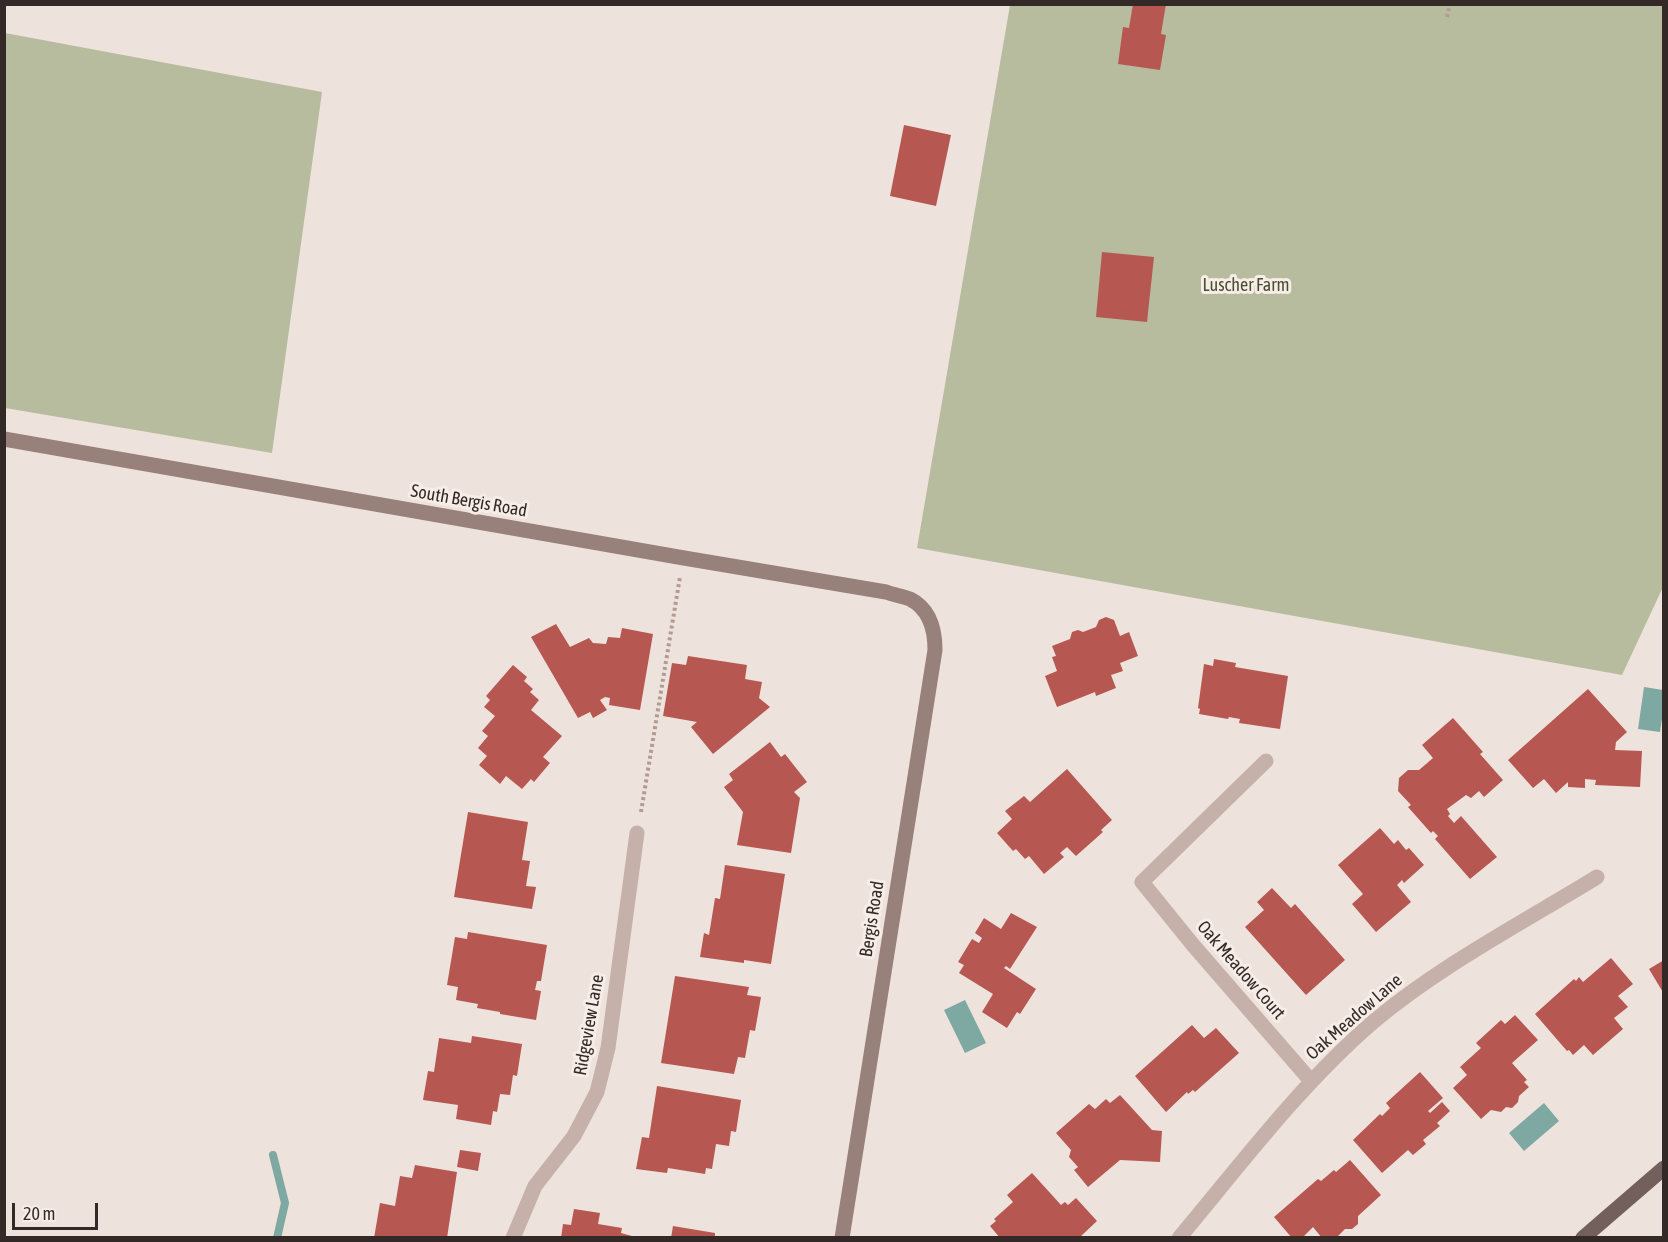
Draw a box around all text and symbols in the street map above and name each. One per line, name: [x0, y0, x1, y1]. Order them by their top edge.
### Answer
park label: Luscher Farm: [1203, 274, 1289, 296]
street label: South Bergis Road: [409, 480, 529, 522]
street label: Bergis Road: [855, 880, 889, 958]
street label: Oak Meadow Court: [1192, 916, 1290, 1024]
street label: Oak Meadow Lane: [1302, 969, 1406, 1065]
street label: Ridgeview Lane: [570, 973, 608, 1077]
scale bar: [15, 1191, 100, 1229]
text: 20 m: [23, 1203, 55, 1224]

